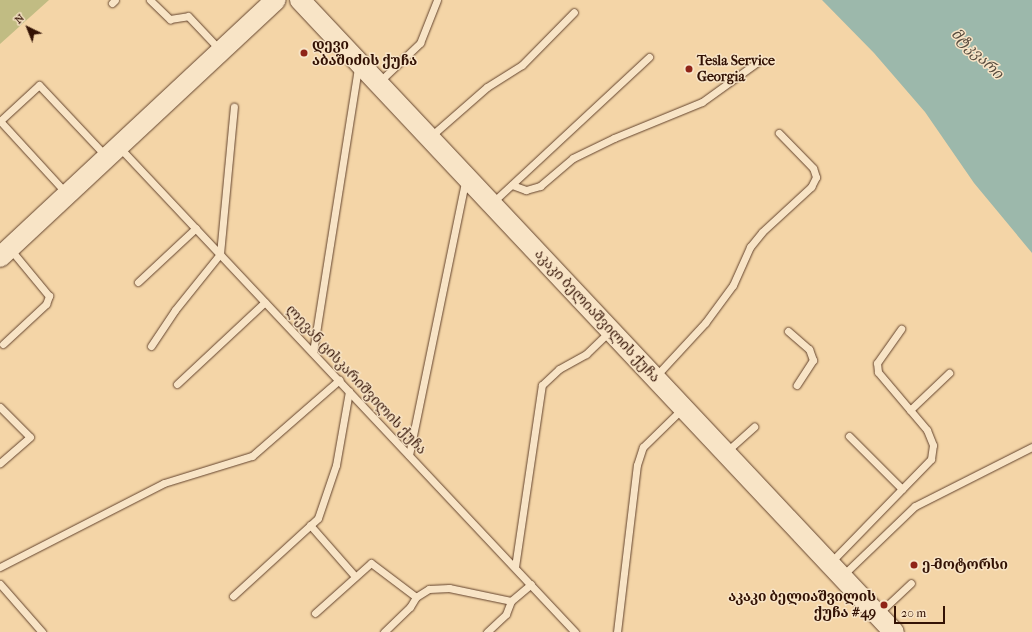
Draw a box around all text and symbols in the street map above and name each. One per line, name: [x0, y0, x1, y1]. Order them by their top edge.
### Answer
north arrow: [8, 8, 48, 48]
text: N: [12, 11, 27, 26]
water label: მტკვარი: [947, 25, 1007, 83]
place label: დევი აბაშიძის ქუჩა: [312, 37, 417, 70]
marker: დევი აბაშიძის ქუჩა: [299, 48, 309, 58]
place label: Tesla Service Georgia: [697, 53, 775, 86]
marker: Tesla Service Georgia: [684, 64, 694, 74]
street label: აკაკი ბელიაშვილის ქუჩა: [531, 246, 663, 386]
street label: ლევან ცისკარიშვილის ქუჩა: [282, 302, 430, 458]
place label: ე-მოტორსი: [922, 557, 1008, 573]
marker: ე-მოტორსი: [909, 560, 919, 570]
place label: აკაკი ბელიაშვილის ქუჩა #49: [728, 589, 876, 622]
scale bar: [896, 598, 947, 624]
marker: აკაკი ბელიაშვილის ქუჩა #49: [879, 600, 889, 610]
text: 20 m: [901, 606, 926, 620]

